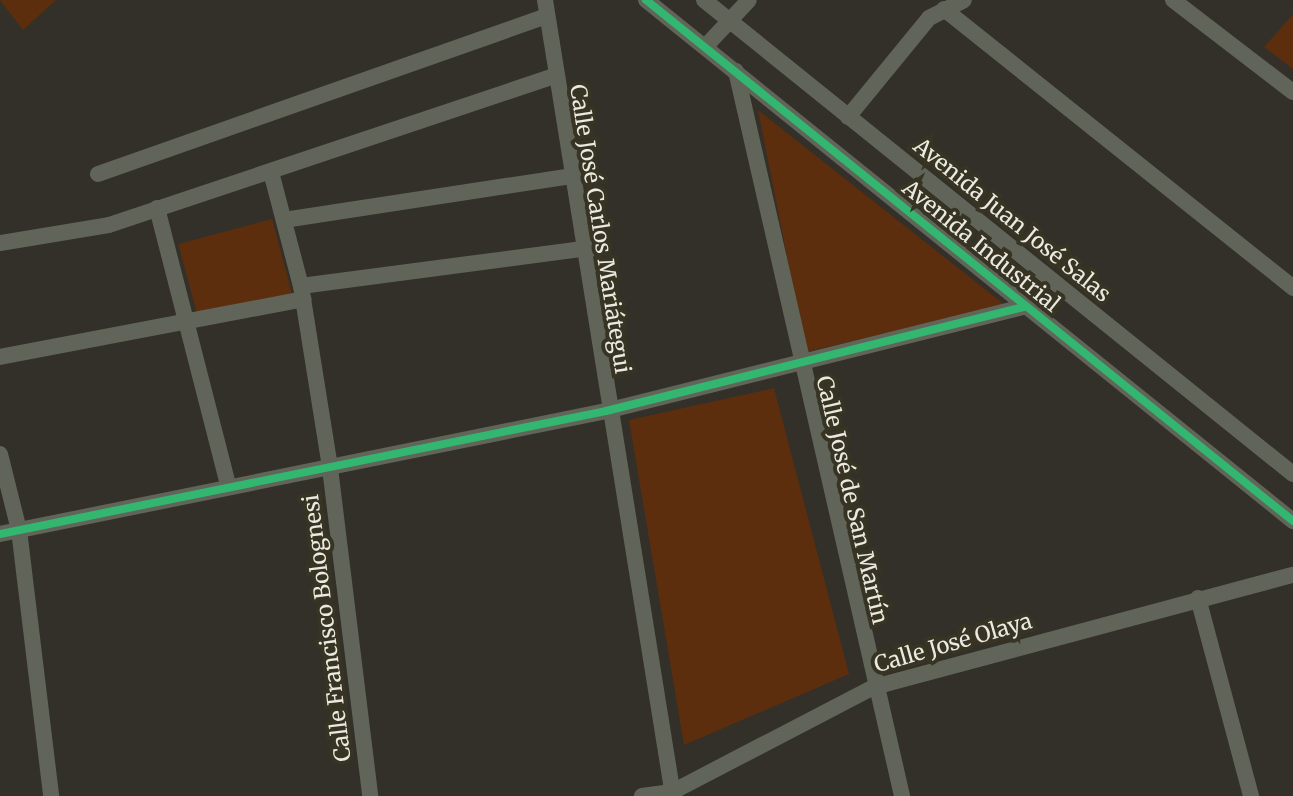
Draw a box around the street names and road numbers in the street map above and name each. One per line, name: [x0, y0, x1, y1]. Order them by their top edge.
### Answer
street label: Calle José Carlos Mariátegui: [564, 83, 636, 375]
street label: Avenida Juan José Salas: [908, 132, 1116, 308]
street label: Avenida Industrial: [897, 174, 1065, 318]
street label: Calle José de San Martín: [811, 373, 893, 627]
street label: Calle Francisco Bolognesi: [298, 493, 356, 763]
street label: Calle José Olaya: [871, 608, 1035, 678]

